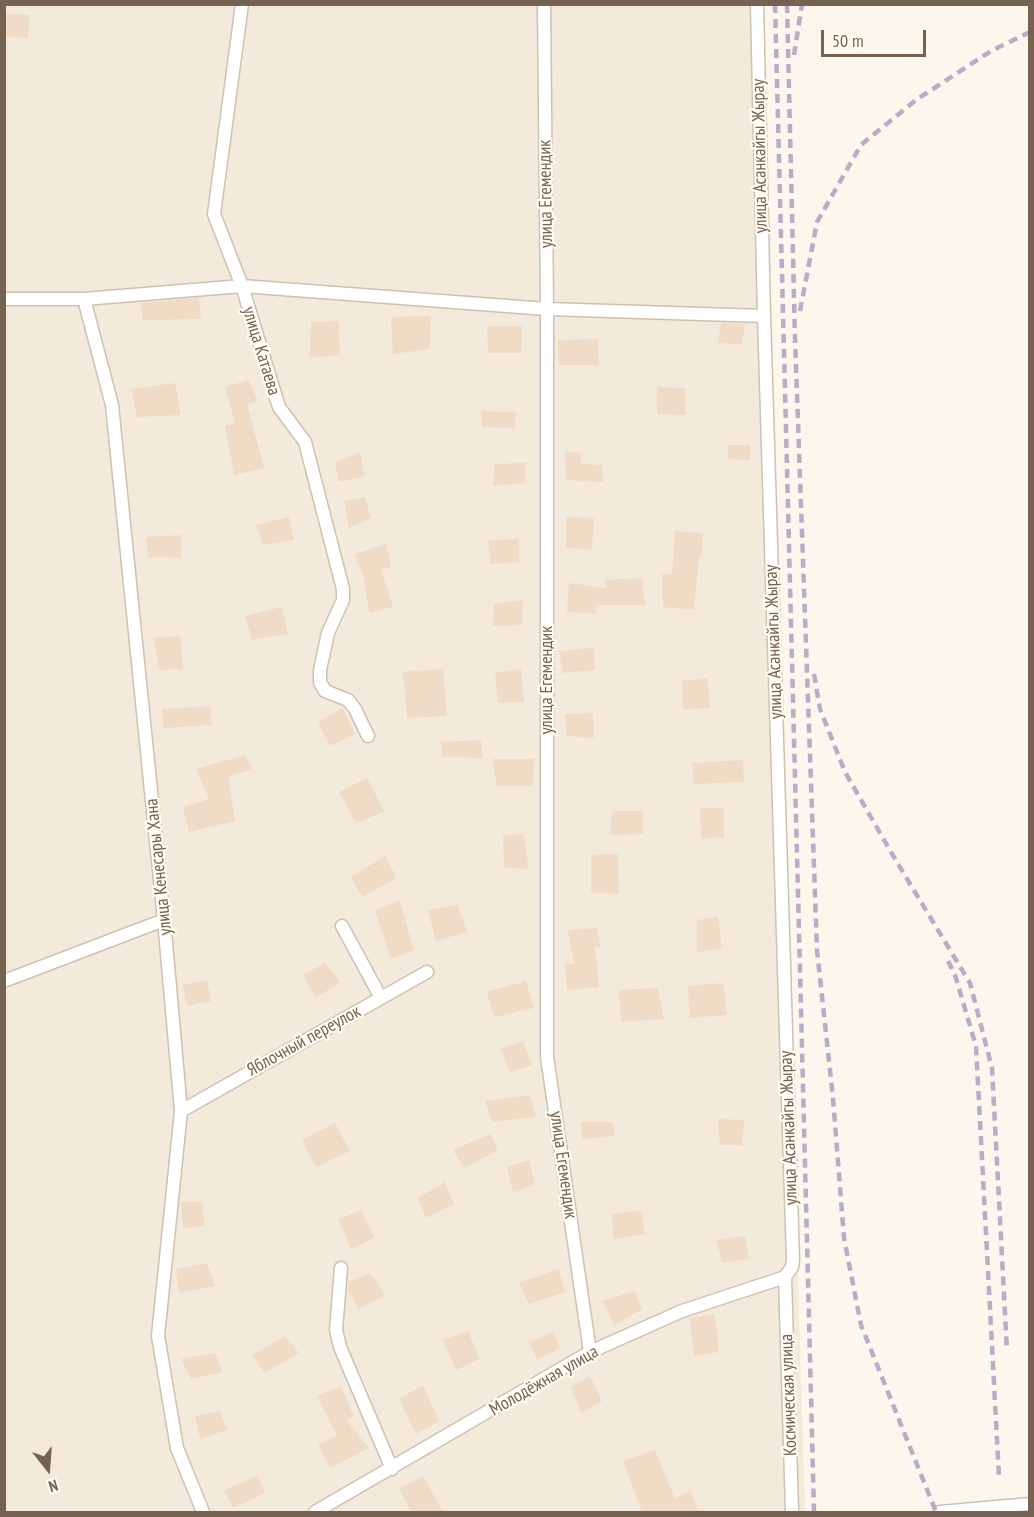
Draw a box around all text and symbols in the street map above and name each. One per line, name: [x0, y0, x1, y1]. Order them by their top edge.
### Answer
scale bar: [824, 18, 929, 56]
text: 50 m: [832, 29, 864, 52]
street label: улица Асанкайгы Жырау: [748, 79, 772, 233]
street label: улица Егемендик: [534, 140, 558, 248]
street label: улица Катаева: [237, 304, 285, 398]
street label: улица Асанкайгы Жырау: [761, 564, 787, 720]
street label: улица Егемендик: [536, 626, 558, 734]
street label: улица Кенесары Хана: [141, 798, 177, 936]
street label: Яблочный переулок: [244, 1001, 364, 1081]
street label: улица Асанкайгы Жырау: [776, 1050, 802, 1206]
street label: улица Егемендик: [545, 1110, 581, 1220]
street label: Космическая улица: [776, 1334, 802, 1456]
street label: Молодёжная улица: [486, 1341, 602, 1421]
north arrow: [18, 1439, 78, 1499]
text: N: [46, 1475, 60, 1497]

